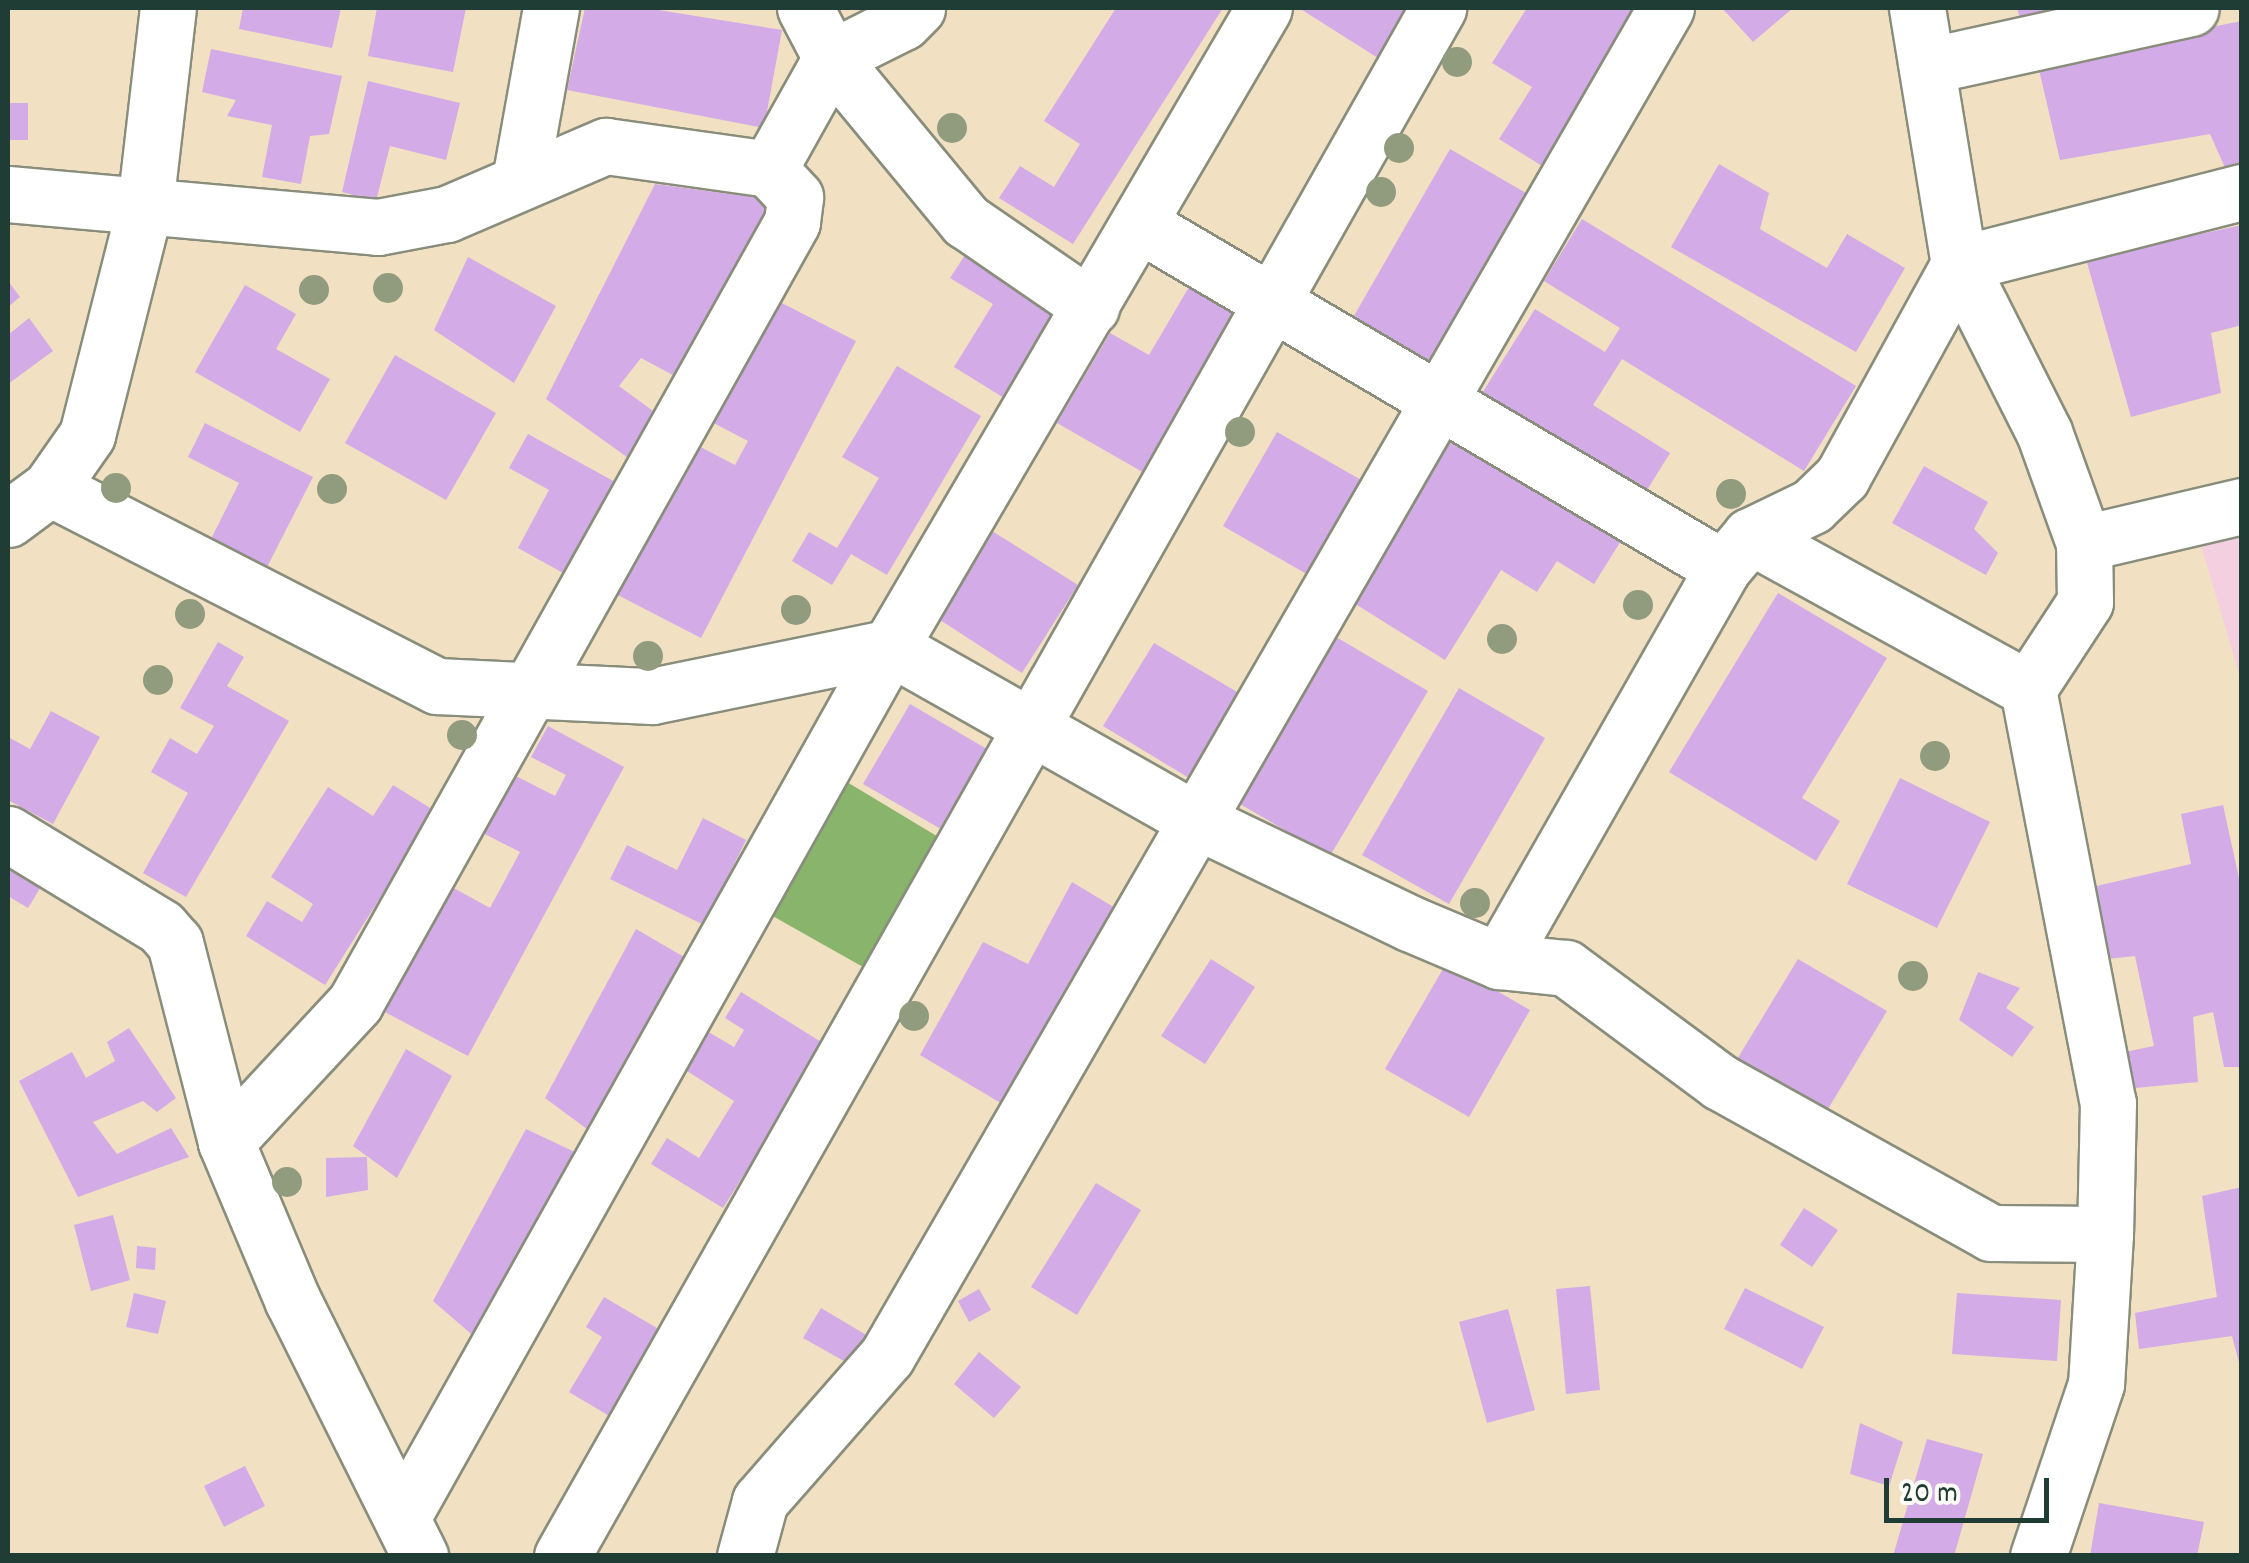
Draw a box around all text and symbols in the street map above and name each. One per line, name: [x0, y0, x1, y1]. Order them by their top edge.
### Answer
scale bar: [1889, 1458, 2054, 1520]
text: 20 m: [1901, 1474, 1958, 1517]

